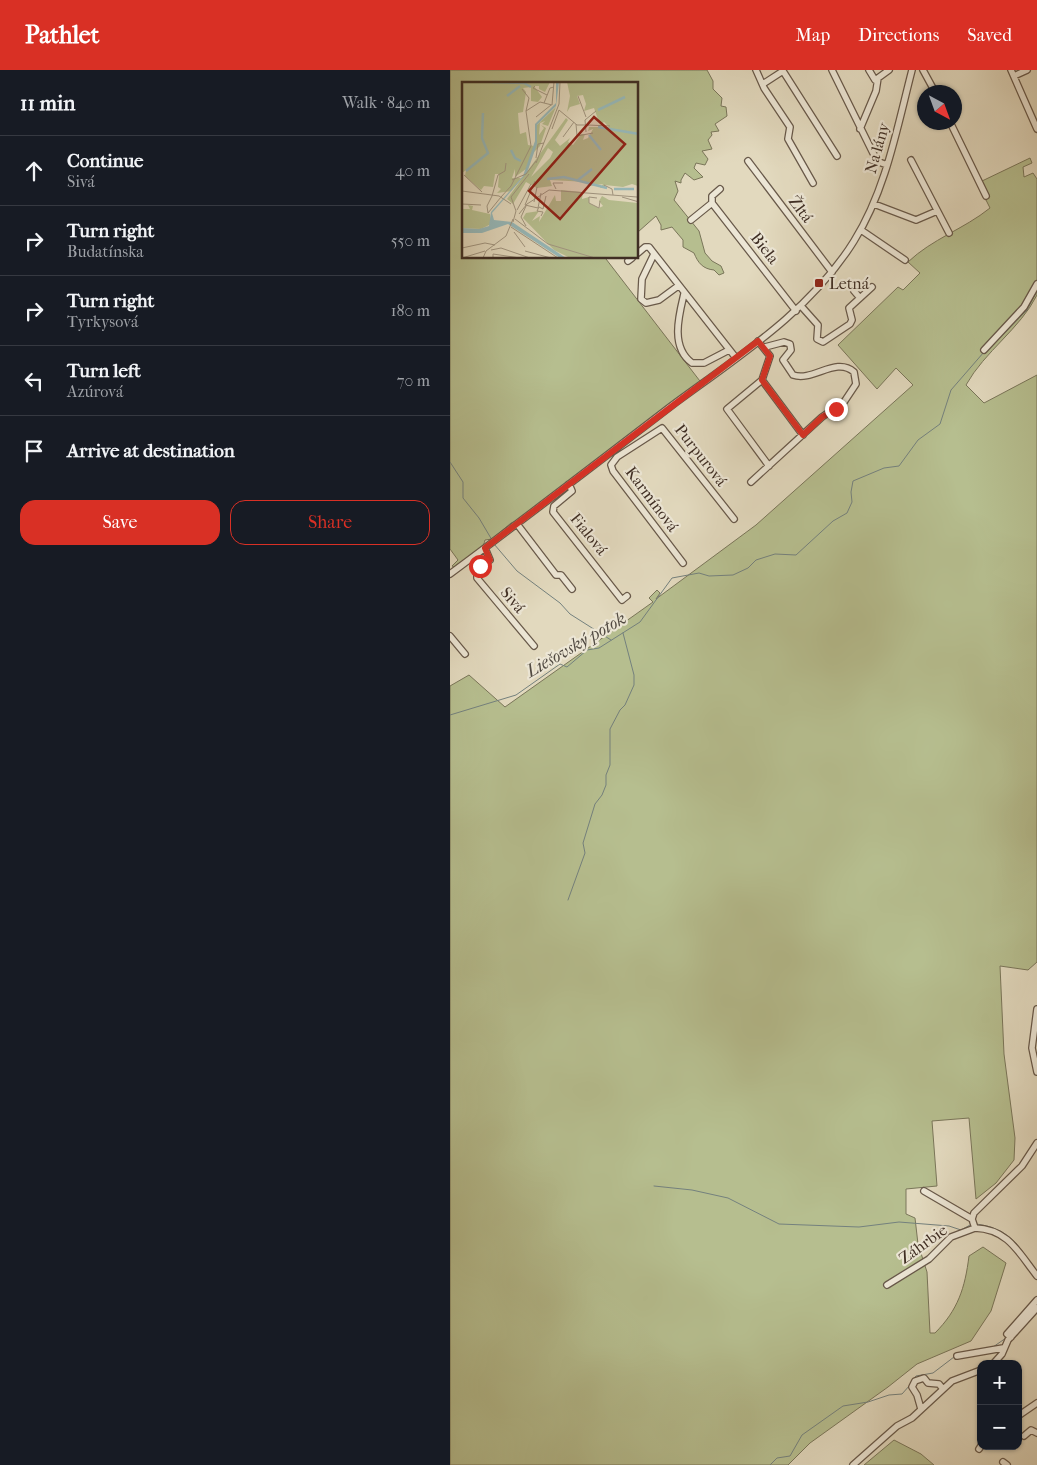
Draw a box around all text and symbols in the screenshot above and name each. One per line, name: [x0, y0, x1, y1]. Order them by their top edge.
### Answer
text: Pathlet: [25, 21, 99, 49]
text: Map: [796, 25, 830, 46]
text: Directions: [858, 25, 939, 46]
text: Saved: [967, 25, 1012, 46]
inset map: [462, 82, 639, 259]
north arrow: [917, 85, 962, 130]
text: 11 min: [20, 91, 75, 115]
text: Walk · 840 m: [342, 93, 430, 112]
street label: Na lány: [861, 120, 893, 175]
text: Continue: [67, 150, 143, 172]
icon: ahead: [20, 157, 48, 185]
text: 40 m: [395, 161, 430, 180]
text: Sivá: [67, 172, 95, 191]
street label: Žltá: [785, 191, 818, 226]
text: Turn right: [67, 220, 154, 242]
icon: right: [20, 227, 48, 255]
street label: Biela: [747, 228, 784, 268]
text: 550 m: [391, 231, 430, 250]
text: Budatínska: [67, 242, 144, 261]
place label: Letná: [829, 274, 870, 293]
marker: Letná: [813, 277, 825, 289]
text: Turn right: [67, 290, 154, 312]
icon: right: [20, 297, 48, 325]
text: 180 m: [391, 301, 430, 320]
text: Tyrkysová: [67, 312, 138, 331]
text: Turn left: [67, 360, 141, 382]
icon: left: [20, 367, 48, 395]
text: 70 m: [397, 371, 430, 390]
text: Azúrová: [67, 382, 123, 401]
route end: [825, 398, 848, 421]
street label: Purpurová: [671, 420, 731, 490]
icon: arrive: [20, 437, 48, 465]
text: Arrive at destination: [67, 440, 235, 462]
street label: Karmínová: [621, 463, 683, 536]
button: Save: [20, 500, 220, 545]
button: Share: [230, 500, 430, 545]
street label: Fialová: [566, 509, 612, 559]
route start: [469, 555, 492, 578]
street label: Sivá: [497, 583, 530, 617]
water label: Liešovský potok: [520, 608, 630, 683]
street label: Záhrbie: [895, 1220, 951, 1268]
map controls: [977, 1360, 1022, 1450]
button: +: [977, 1360, 1022, 1405]
button: −: [977, 1405, 1022, 1450]

